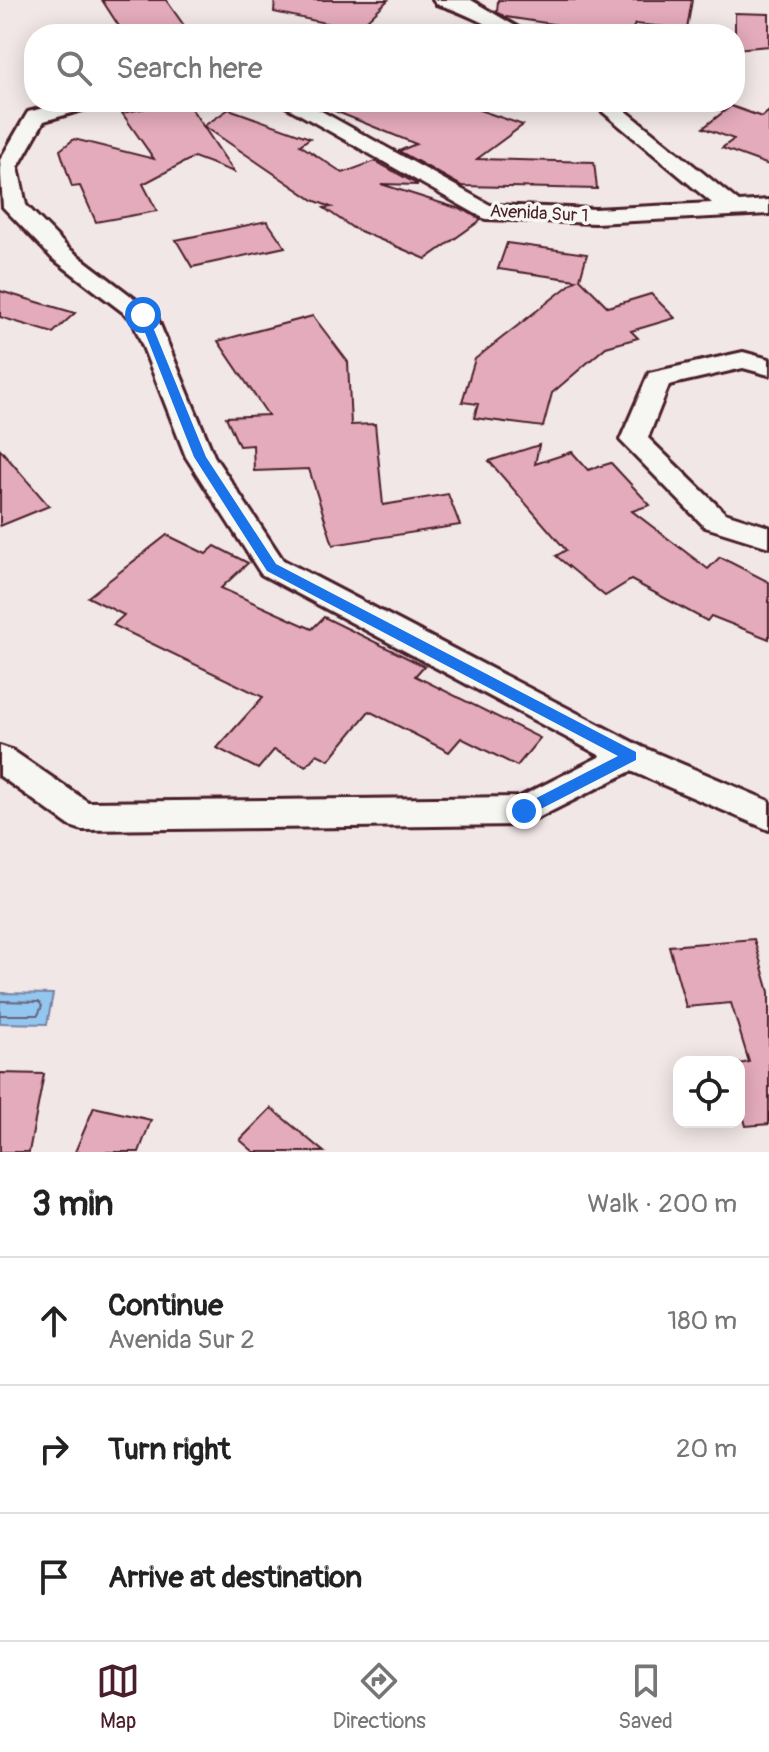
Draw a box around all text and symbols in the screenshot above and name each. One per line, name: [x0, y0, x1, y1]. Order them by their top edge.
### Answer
search box: [24, 24, 745, 112]
icon: search: [52, 46, 96, 90]
text: Search here: [116, 50, 263, 87]
street label: Avenida Sur 1: [489, 199, 589, 228]
route start: [125, 297, 161, 333]
route end: [506, 793, 542, 829]
map controls: [673, 1056, 745, 1128]
button: locate: [673, 1056, 745, 1128]
text: 3 min: [32, 1183, 114, 1226]
text: Walk · 200 m: [587, 1188, 737, 1220]
text: Continue: [108, 1287, 223, 1324]
icon: ahead: [32, 1299, 76, 1343]
text: 180 m: [667, 1305, 737, 1337]
text: Avenida Sur 2: [108, 1324, 255, 1356]
icon: right: [32, 1427, 76, 1471]
text: Turn right: [108, 1431, 231, 1468]
text: 20 m: [676, 1433, 737, 1465]
icon: arrive: [32, 1555, 76, 1599]
text: Arrive at destination: [108, 1559, 362, 1596]
tab: Map: [96, 1659, 140, 1735]
tab: Directions: [333, 1659, 426, 1735]
tab: Saved: [618, 1659, 673, 1735]

